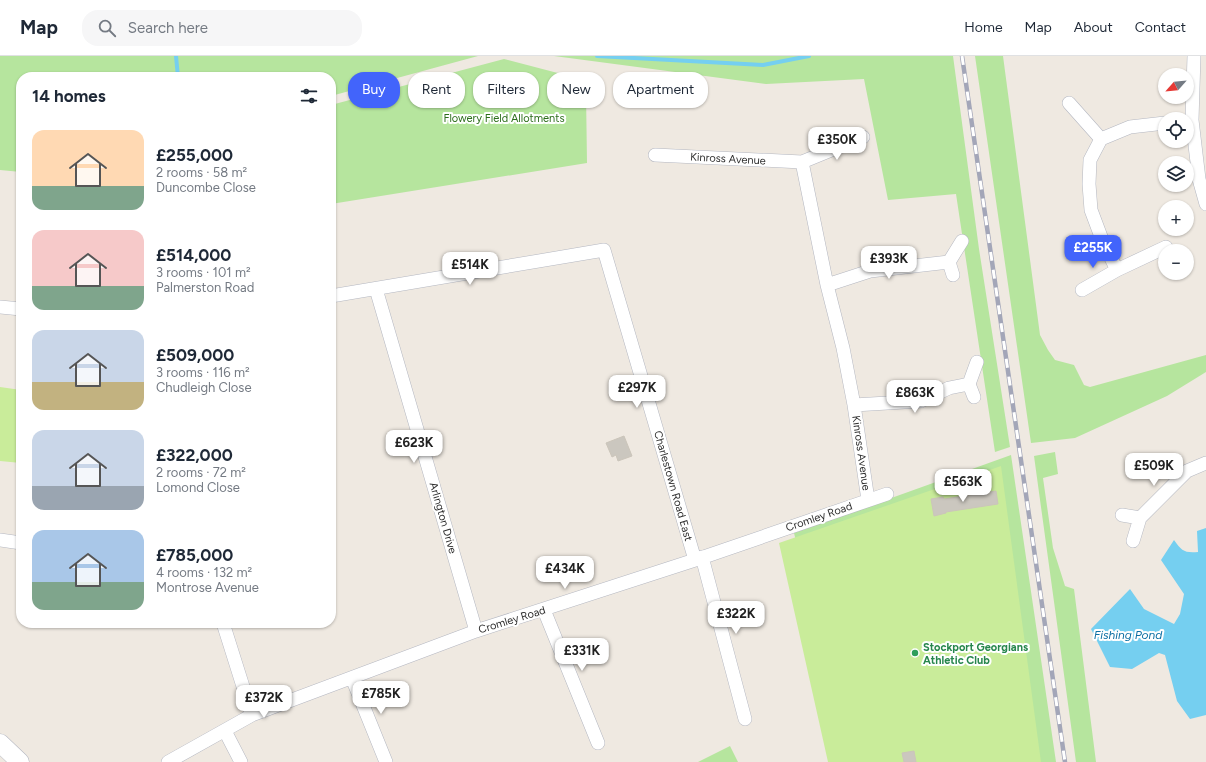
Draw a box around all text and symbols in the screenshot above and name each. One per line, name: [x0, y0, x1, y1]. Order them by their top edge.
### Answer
search box: [82, 10, 362, 46]
text: Map: [20, 16, 58, 39]
icon: search: [96, 17, 118, 39]
text: Search here: [128, 19, 208, 37]
text: Home: [964, 19, 1003, 36]
text: Map: [1025, 19, 1052, 36]
text: About: [1074, 19, 1113, 36]
text: Contact: [1135, 19, 1186, 36]
north arrow: [1158, 68, 1194, 104]
map controls: [1158, 68, 1194, 280]
chip: Buy: [348, 72, 400, 108]
chip: Rent: [408, 72, 465, 108]
chip: Filters: [473, 72, 539, 108]
chip: New: [547, 72, 605, 108]
chip: Apartment: [613, 72, 708, 108]
icon: filters: [298, 85, 320, 107]
text: 14 homes: [32, 86, 106, 106]
park label: Flowery Field Allotments: [443, 112, 565, 125]
button: locate: [1158, 112, 1194, 148]
pin: £350K: [809, 127, 865, 161]
text: £350K: [817, 132, 857, 147]
text: £255,000: [156, 145, 233, 165]
icon: home: [64, 146, 112, 194]
street label: Kinross Avenue: [690, 151, 766, 167]
button: layers: [1158, 156, 1194, 192]
text: 2 rooms · 58 m²: [156, 165, 247, 180]
text: Duncombe Close: [156, 180, 256, 195]
button: +: [1158, 200, 1194, 236]
pin: £255K: [1065, 235, 1121, 269]
text: £255K: [1073, 240, 1113, 255]
button: −: [1158, 244, 1194, 280]
text: £514,000: [156, 245, 231, 265]
icon: home: [64, 246, 112, 294]
pin: £393K: [861, 246, 917, 280]
text: £393K: [870, 251, 908, 266]
pin: £514K: [442, 252, 498, 286]
text: £514K: [451, 257, 489, 272]
text: 3 rooms · 101 m²: [156, 265, 251, 280]
text: Palmerston Road: [156, 280, 254, 295]
text: £509,000: [156, 345, 234, 365]
icon: home: [64, 346, 112, 394]
text: 3 rooms · 116 m²: [156, 365, 250, 380]
pin: £297K: [609, 375, 665, 409]
text: Chudleigh Close: [156, 380, 252, 395]
text: £297K: [618, 380, 656, 395]
pin: £863K: [887, 380, 943, 414]
text: £863K: [895, 385, 935, 400]
street label: Kinross Avenue: [849, 415, 873, 491]
street label: Charlestown Road East: [651, 429, 695, 543]
pin: £623K: [386, 430, 442, 464]
text: £623K: [395, 435, 433, 450]
text: £322,000: [156, 445, 233, 465]
icon: home: [64, 446, 112, 494]
pin: £509K: [1126, 453, 1182, 487]
text: £509K: [1134, 458, 1174, 473]
text: 2 rooms · 72 m²: [156, 465, 246, 480]
pin: £563K: [935, 469, 991, 503]
text: £563K: [944, 474, 982, 489]
text: Lomond Close: [156, 480, 240, 495]
street label: Arlington Drive: [427, 481, 459, 555]
street label: Cromley Road: [784, 500, 854, 534]
text: £785,000: [156, 545, 233, 565]
icon: home: [64, 546, 112, 594]
pin: £434K: [537, 556, 593, 590]
text: £434K: [545, 561, 585, 576]
text: 4 rooms · 132 m²: [156, 565, 252, 580]
text: Montrose Avenue: [156, 580, 259, 595]
pin: £322K: [708, 601, 764, 635]
street label: Cromley Road: [477, 604, 547, 636]
text: £322K: [717, 606, 755, 621]
water label: Fishing Pond: [1094, 628, 1163, 642]
pin: £331K: [554, 638, 610, 672]
place label: Stockport Georgians Athletic Club: [923, 641, 1028, 667]
text: £331K: [564, 643, 600, 658]
marker: Stockport Georgians Athletic Club: [910, 648, 920, 658]
pin: £785K: [353, 681, 409, 715]
pin: £372K: [236, 685, 292, 719]
text: £785K: [361, 686, 401, 701]
text: £372K: [245, 690, 283, 705]

